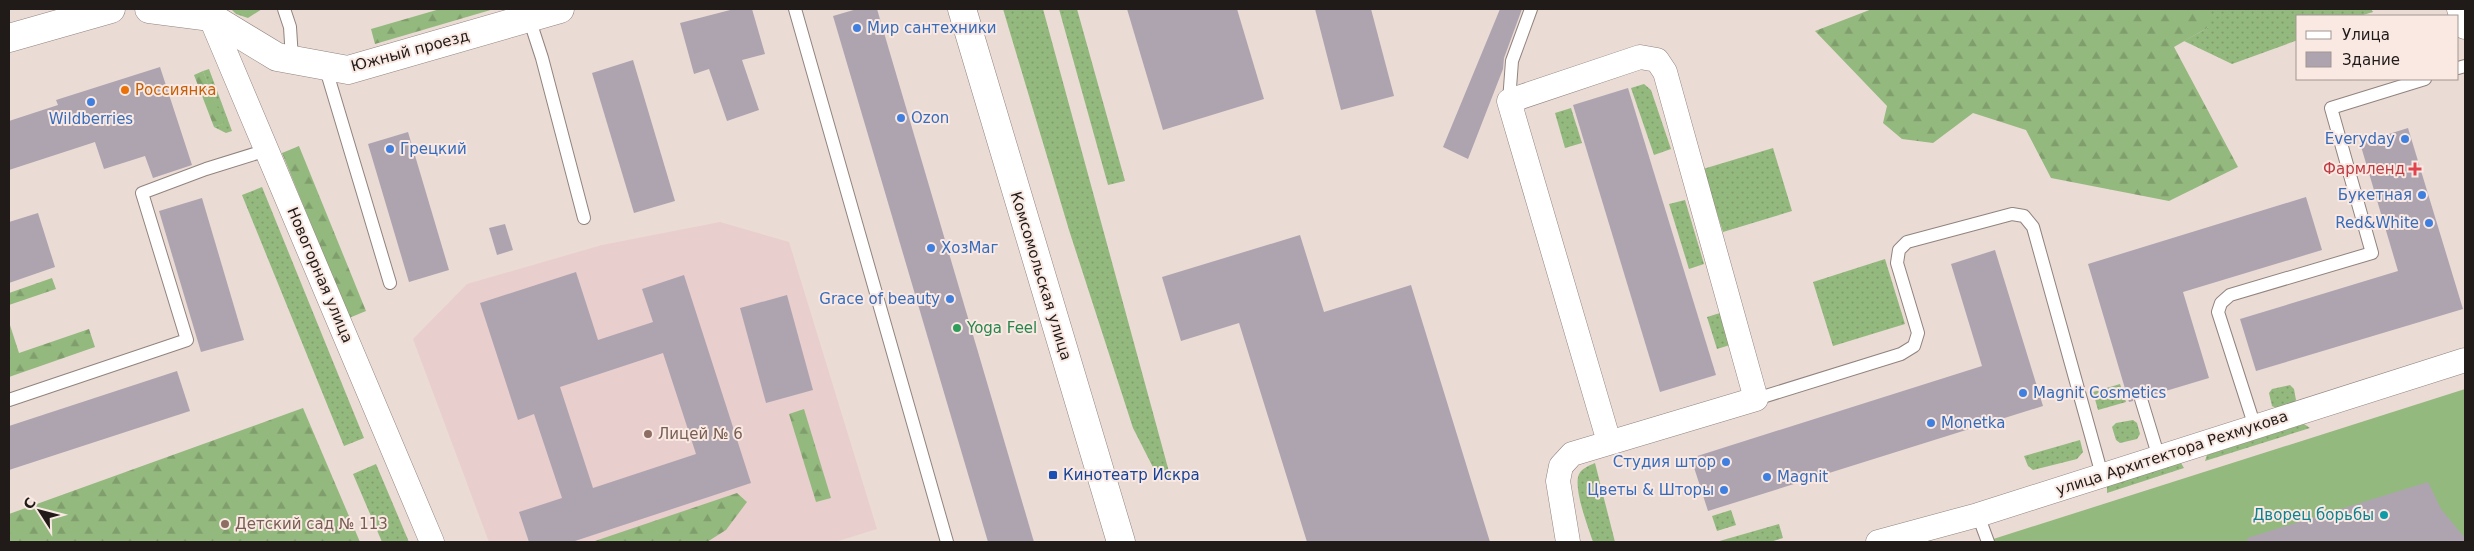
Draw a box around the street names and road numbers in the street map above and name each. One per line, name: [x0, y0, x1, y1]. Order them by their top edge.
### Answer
street label: Южный проезд: [349, 27, 471, 75]
street label: Комсомольская улица: [1007, 189, 1075, 363]
street label: Новогорная улица: [283, 205, 357, 345]
street label: улица Архитектора Рехмукова: [2054, 407, 2290, 499]

